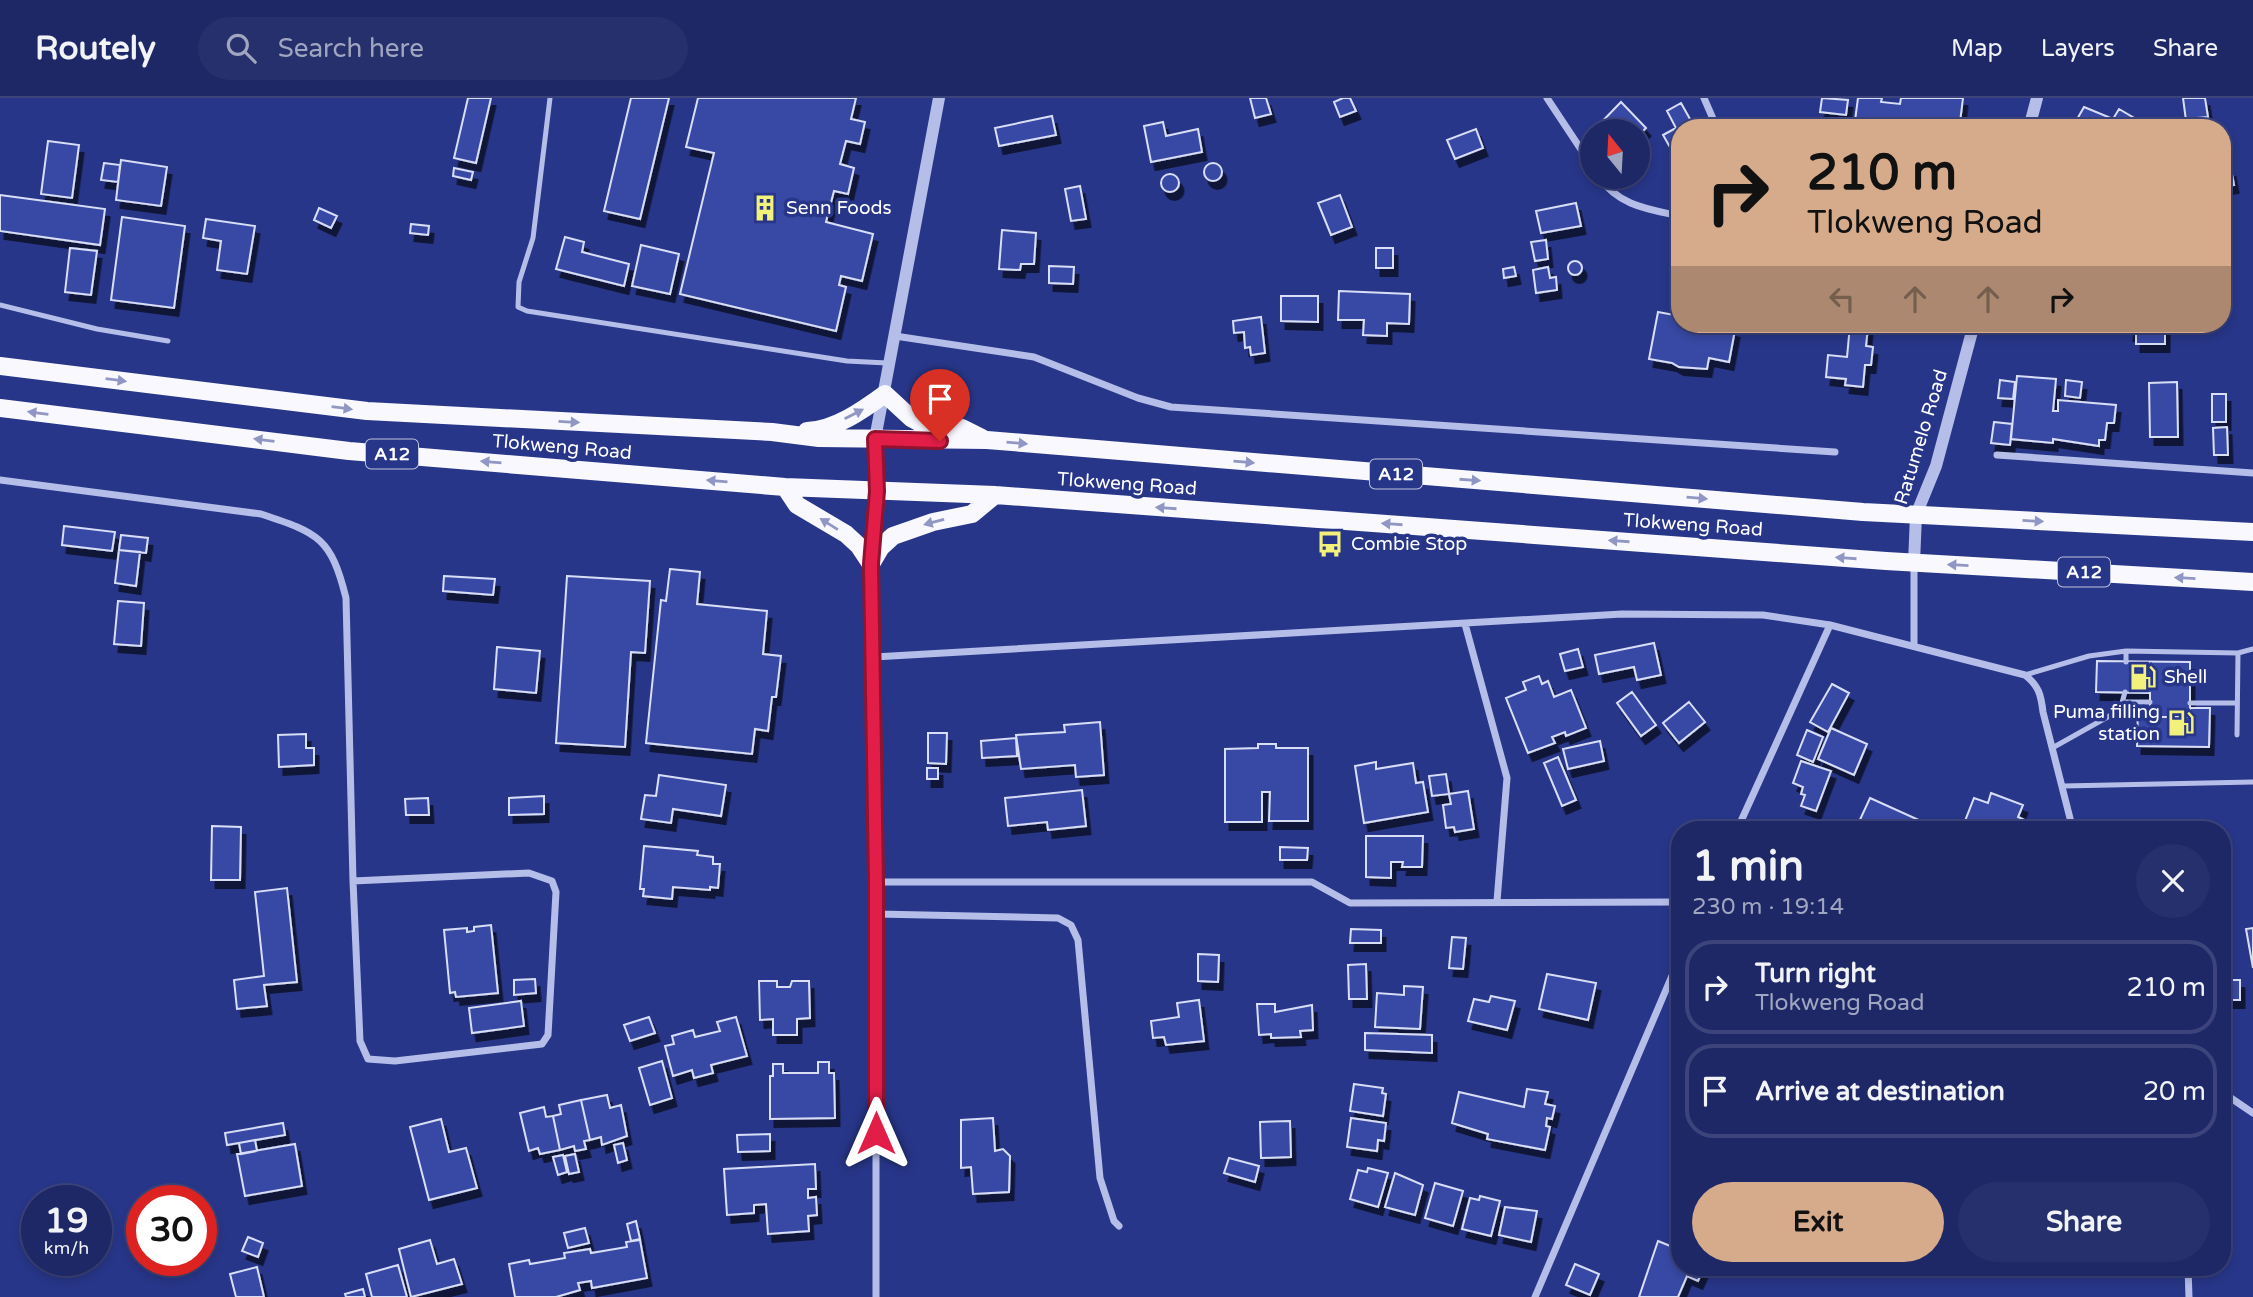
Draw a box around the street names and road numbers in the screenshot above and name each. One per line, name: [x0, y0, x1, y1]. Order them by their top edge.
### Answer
street label: Ratumelo Road: [1890, 367, 1952, 507]
street label: Tlokweng Road: [491, 430, 633, 464]
road number: A12: [366, 440, 418, 468]
road number: A12: [1370, 460, 1422, 488]
street label: Tlokweng Road: [1056, 468, 1198, 500]
street label: Tlokweng Road: [1622, 509, 1764, 541]
road number: A12: [2058, 558, 2110, 586]

